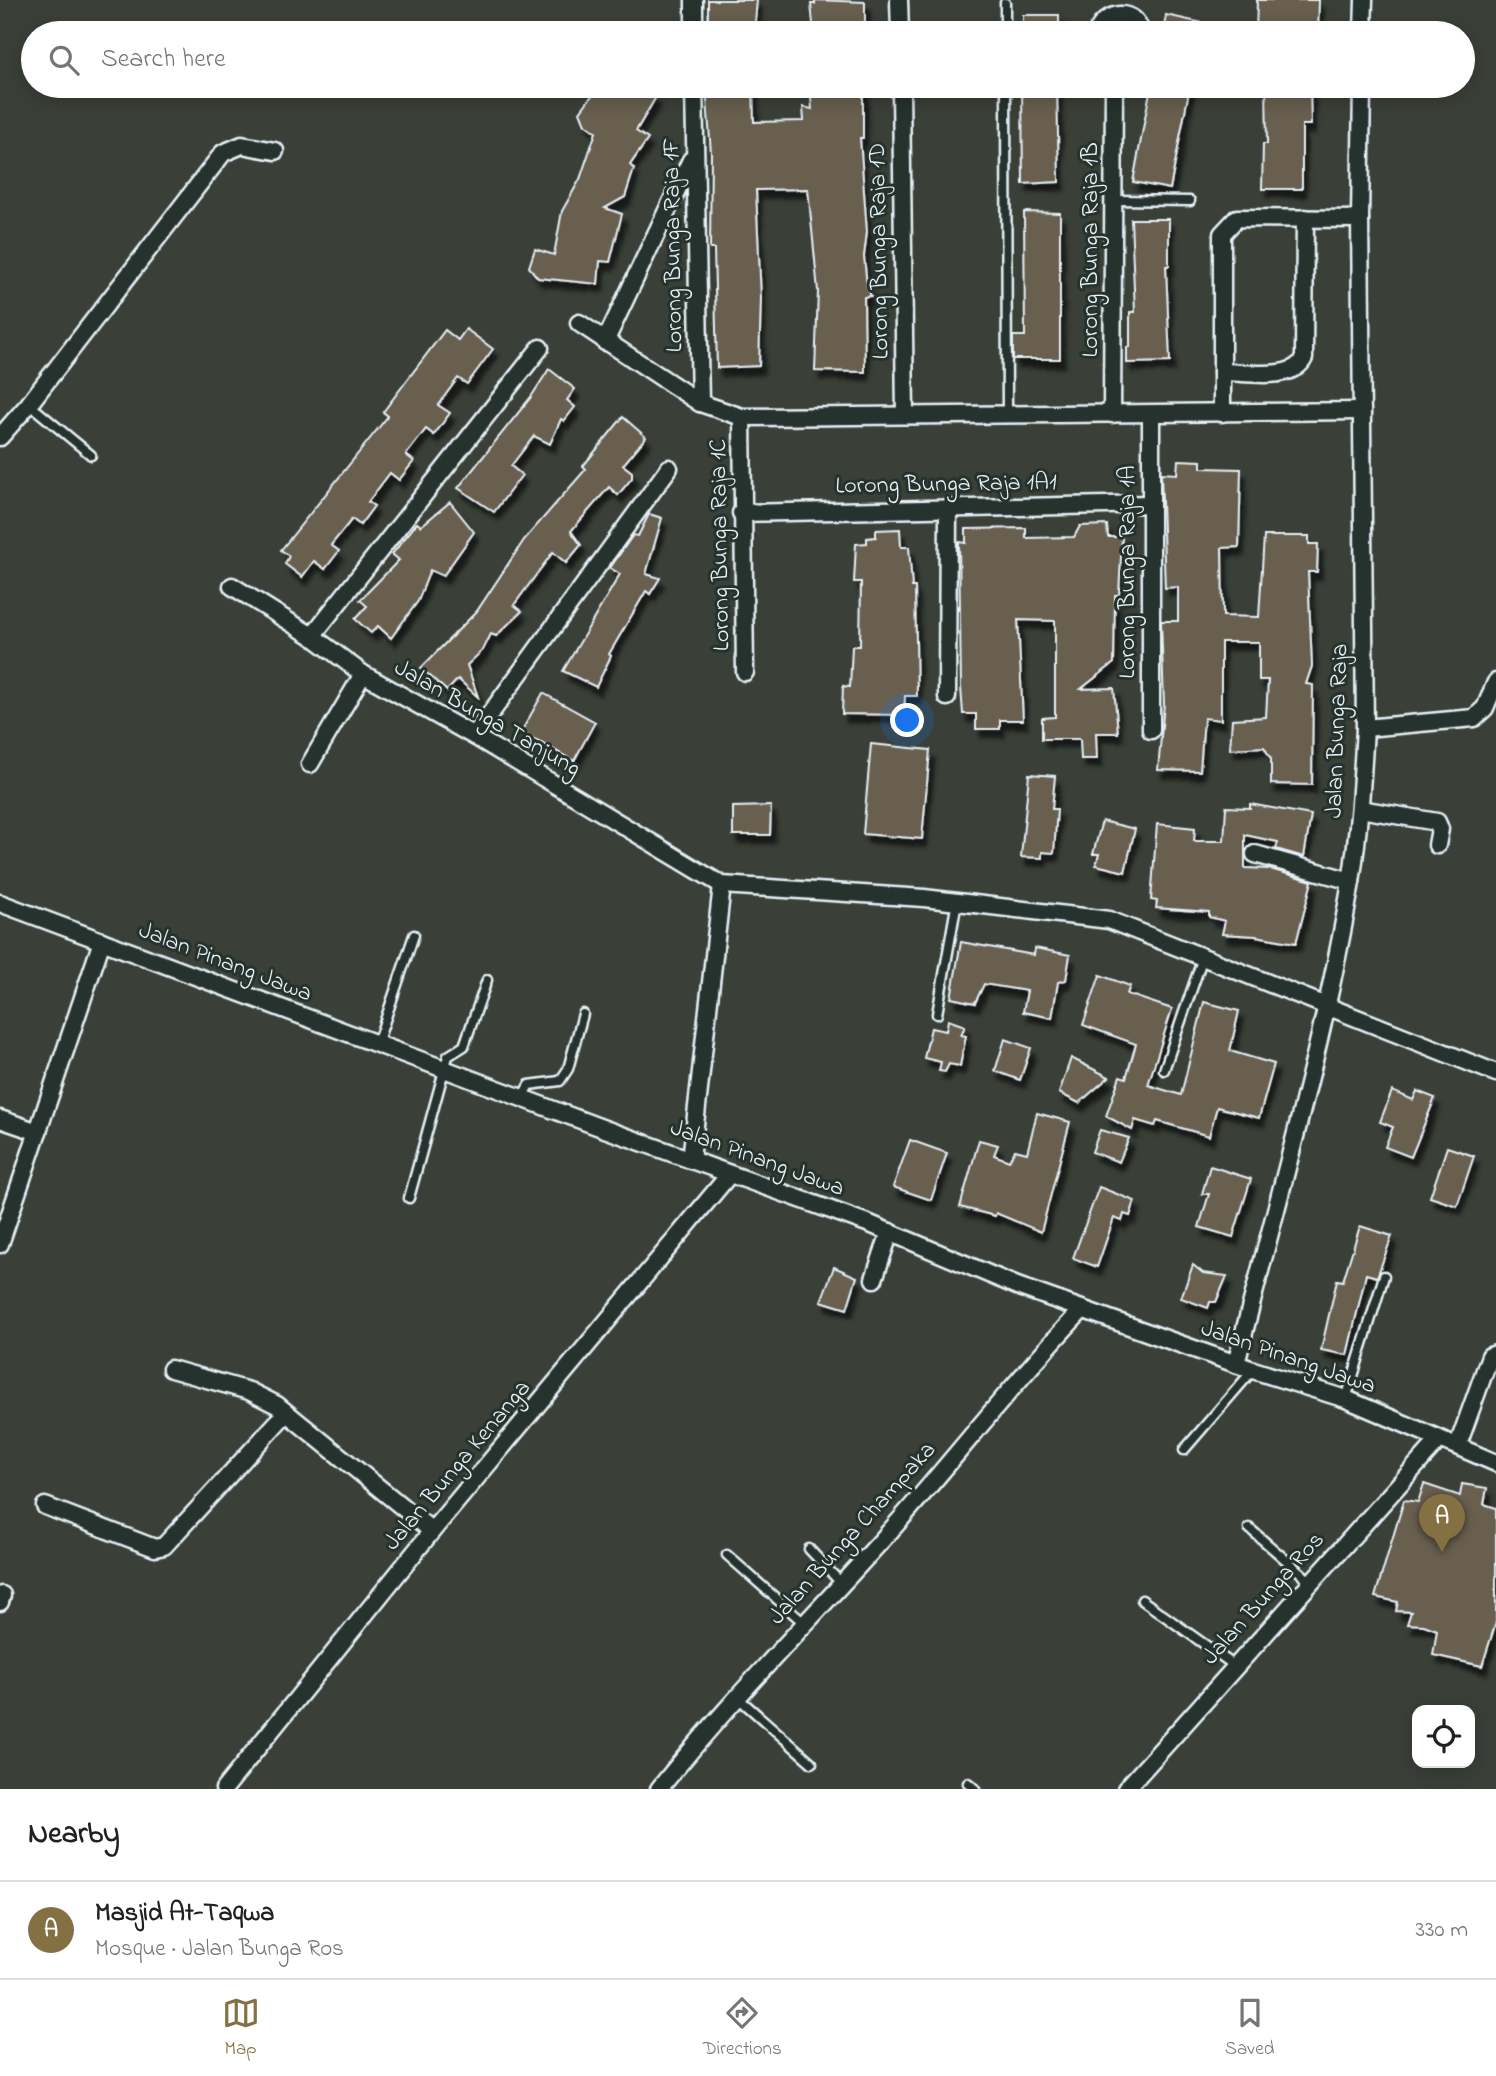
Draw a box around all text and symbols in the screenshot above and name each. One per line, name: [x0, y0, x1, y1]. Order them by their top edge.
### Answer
search box: [21, 21, 1475, 98]
icon: search: [45, 41, 83, 79]
text: Search here: [101, 41, 226, 79]
street label: Lorong Bunga Raja 1F: [655, 137, 693, 353]
street label: Lorong Bunga Raja 1D: [861, 142, 899, 360]
street label: Lorong Bunga Raja 1B: [1074, 142, 1109, 358]
street label: Lorong Bunga Raja 1C: [702, 439, 740, 651]
street label: Lorong Bunga Raja 1A: [1111, 465, 1146, 679]
street label: Lorong Bunga Raja 1A1: [835, 466, 1057, 504]
street label: Jalan Bunga Raja: [1317, 643, 1359, 819]
street label: Jalan Bunga Tanjung: [387, 651, 587, 787]
your location: [890, 703, 924, 737]
street label: Jalan Pinang Jawa: [133, 914, 317, 1012]
street label: Jalan Pinang Jawa: [665, 1111, 849, 1207]
street label: Jalan Pinang Jawa: [1196, 1312, 1380, 1404]
street label: Jalan Bunga Kenanga: [376, 1373, 540, 1559]
street label: Jalan Bunga Champaka: [761, 1434, 945, 1634]
pin: A: [1419, 1494, 1465, 1552]
street label: Jalan Bunga Ros: [1194, 1525, 1334, 1673]
map controls: [1412, 1705, 1475, 1768]
button: locate: [1412, 1705, 1475, 1768]
text: Nearby: [28, 1813, 120, 1857]
text: Masjid At-Taqwa: [95, 1895, 274, 1933]
text: A: [44, 1914, 58, 1947]
text: 330 m: [1415, 1914, 1468, 1947]
text: Mosque · Jalan Bunga Ros: [95, 1933, 344, 1966]
tab: Map: [222, 1994, 260, 2063]
tab: Directions: [703, 1994, 782, 2063]
tab: Saved: [1225, 1994, 1274, 2063]

